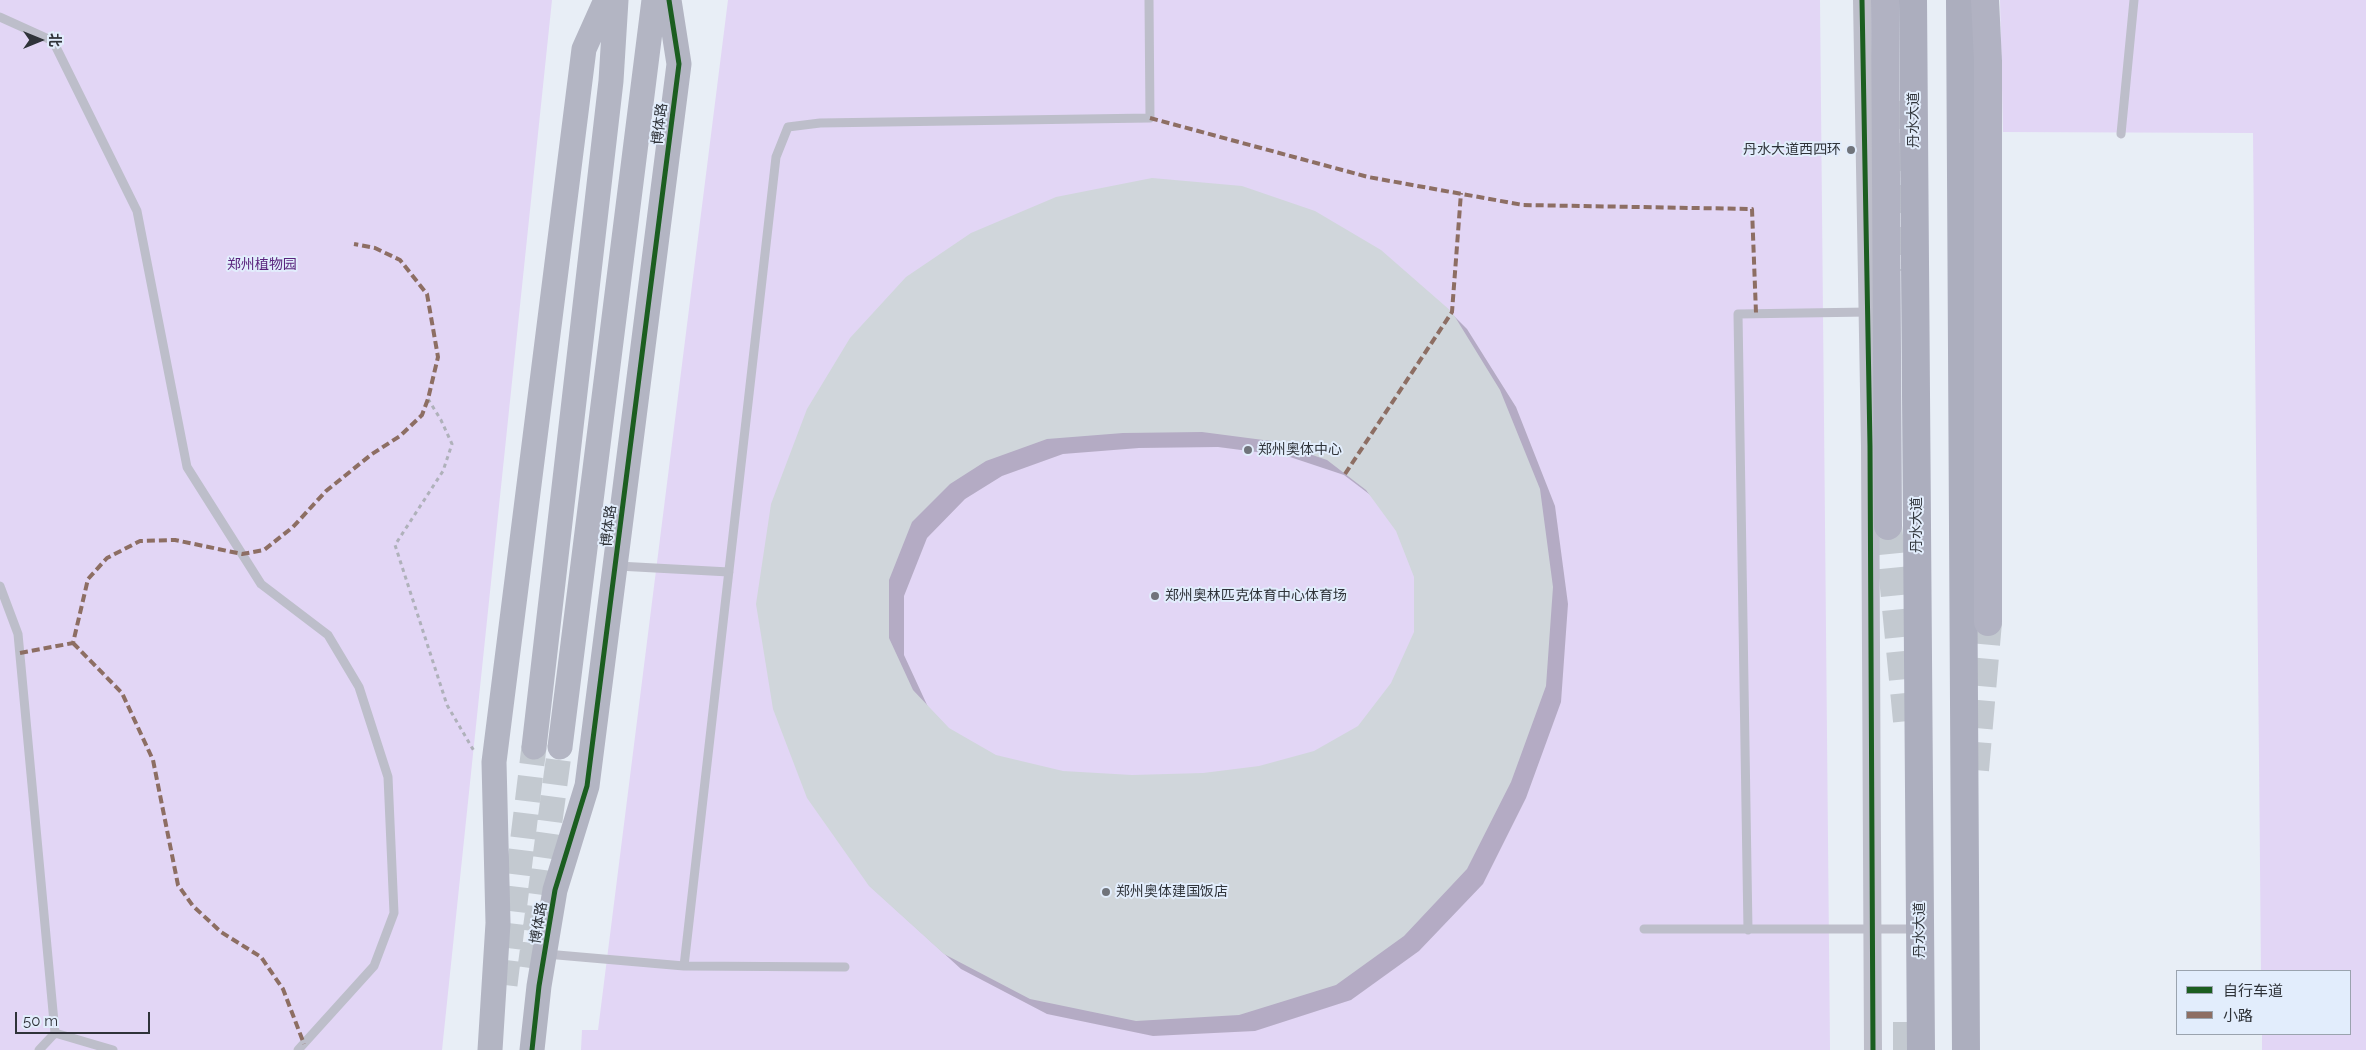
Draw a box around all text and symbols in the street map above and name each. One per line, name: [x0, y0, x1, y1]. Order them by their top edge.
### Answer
north arrow: [15, 15, 65, 65]
text: 北: [47, 33, 63, 47]
street label: 丹水大道: [1906, 92, 1922, 148]
street label: 博体路: [649, 102, 671, 146]
place label: 丹水大道西四环: [1743, 142, 1841, 158]
marker: 丹水大道西四环: [1845, 144, 1857, 156]
park label: 郑州植物园: [227, 257, 297, 273]
place label: 郑州奥体中心: [1258, 442, 1342, 458]
marker: 郑州奥体中心: [1242, 444, 1254, 456]
street label: 丹水大道: [1909, 497, 1925, 553]
street label: 博体路: [598, 504, 620, 548]
place label: 郑州奥林匹克体育中心体育场: [1165, 588, 1347, 604]
marker: 郑州奥林匹克体育中心体育场: [1149, 590, 1161, 602]
place label: 郑州奥体建国饭店: [1116, 884, 1228, 900]
marker: 郑州奥体建国饭店: [1100, 886, 1112, 898]
street label: 博体路: [527, 901, 551, 945]
street label: 丹水大道: [1912, 902, 1928, 958]
legend: [2176, 970, 2351, 1035]
text: 自行车道: [2223, 982, 2283, 1000]
scale bar: [18, 1002, 152, 1034]
text: 小路: [2223, 1007, 2253, 1025]
text: 50 m: [23, 1012, 58, 1030]

